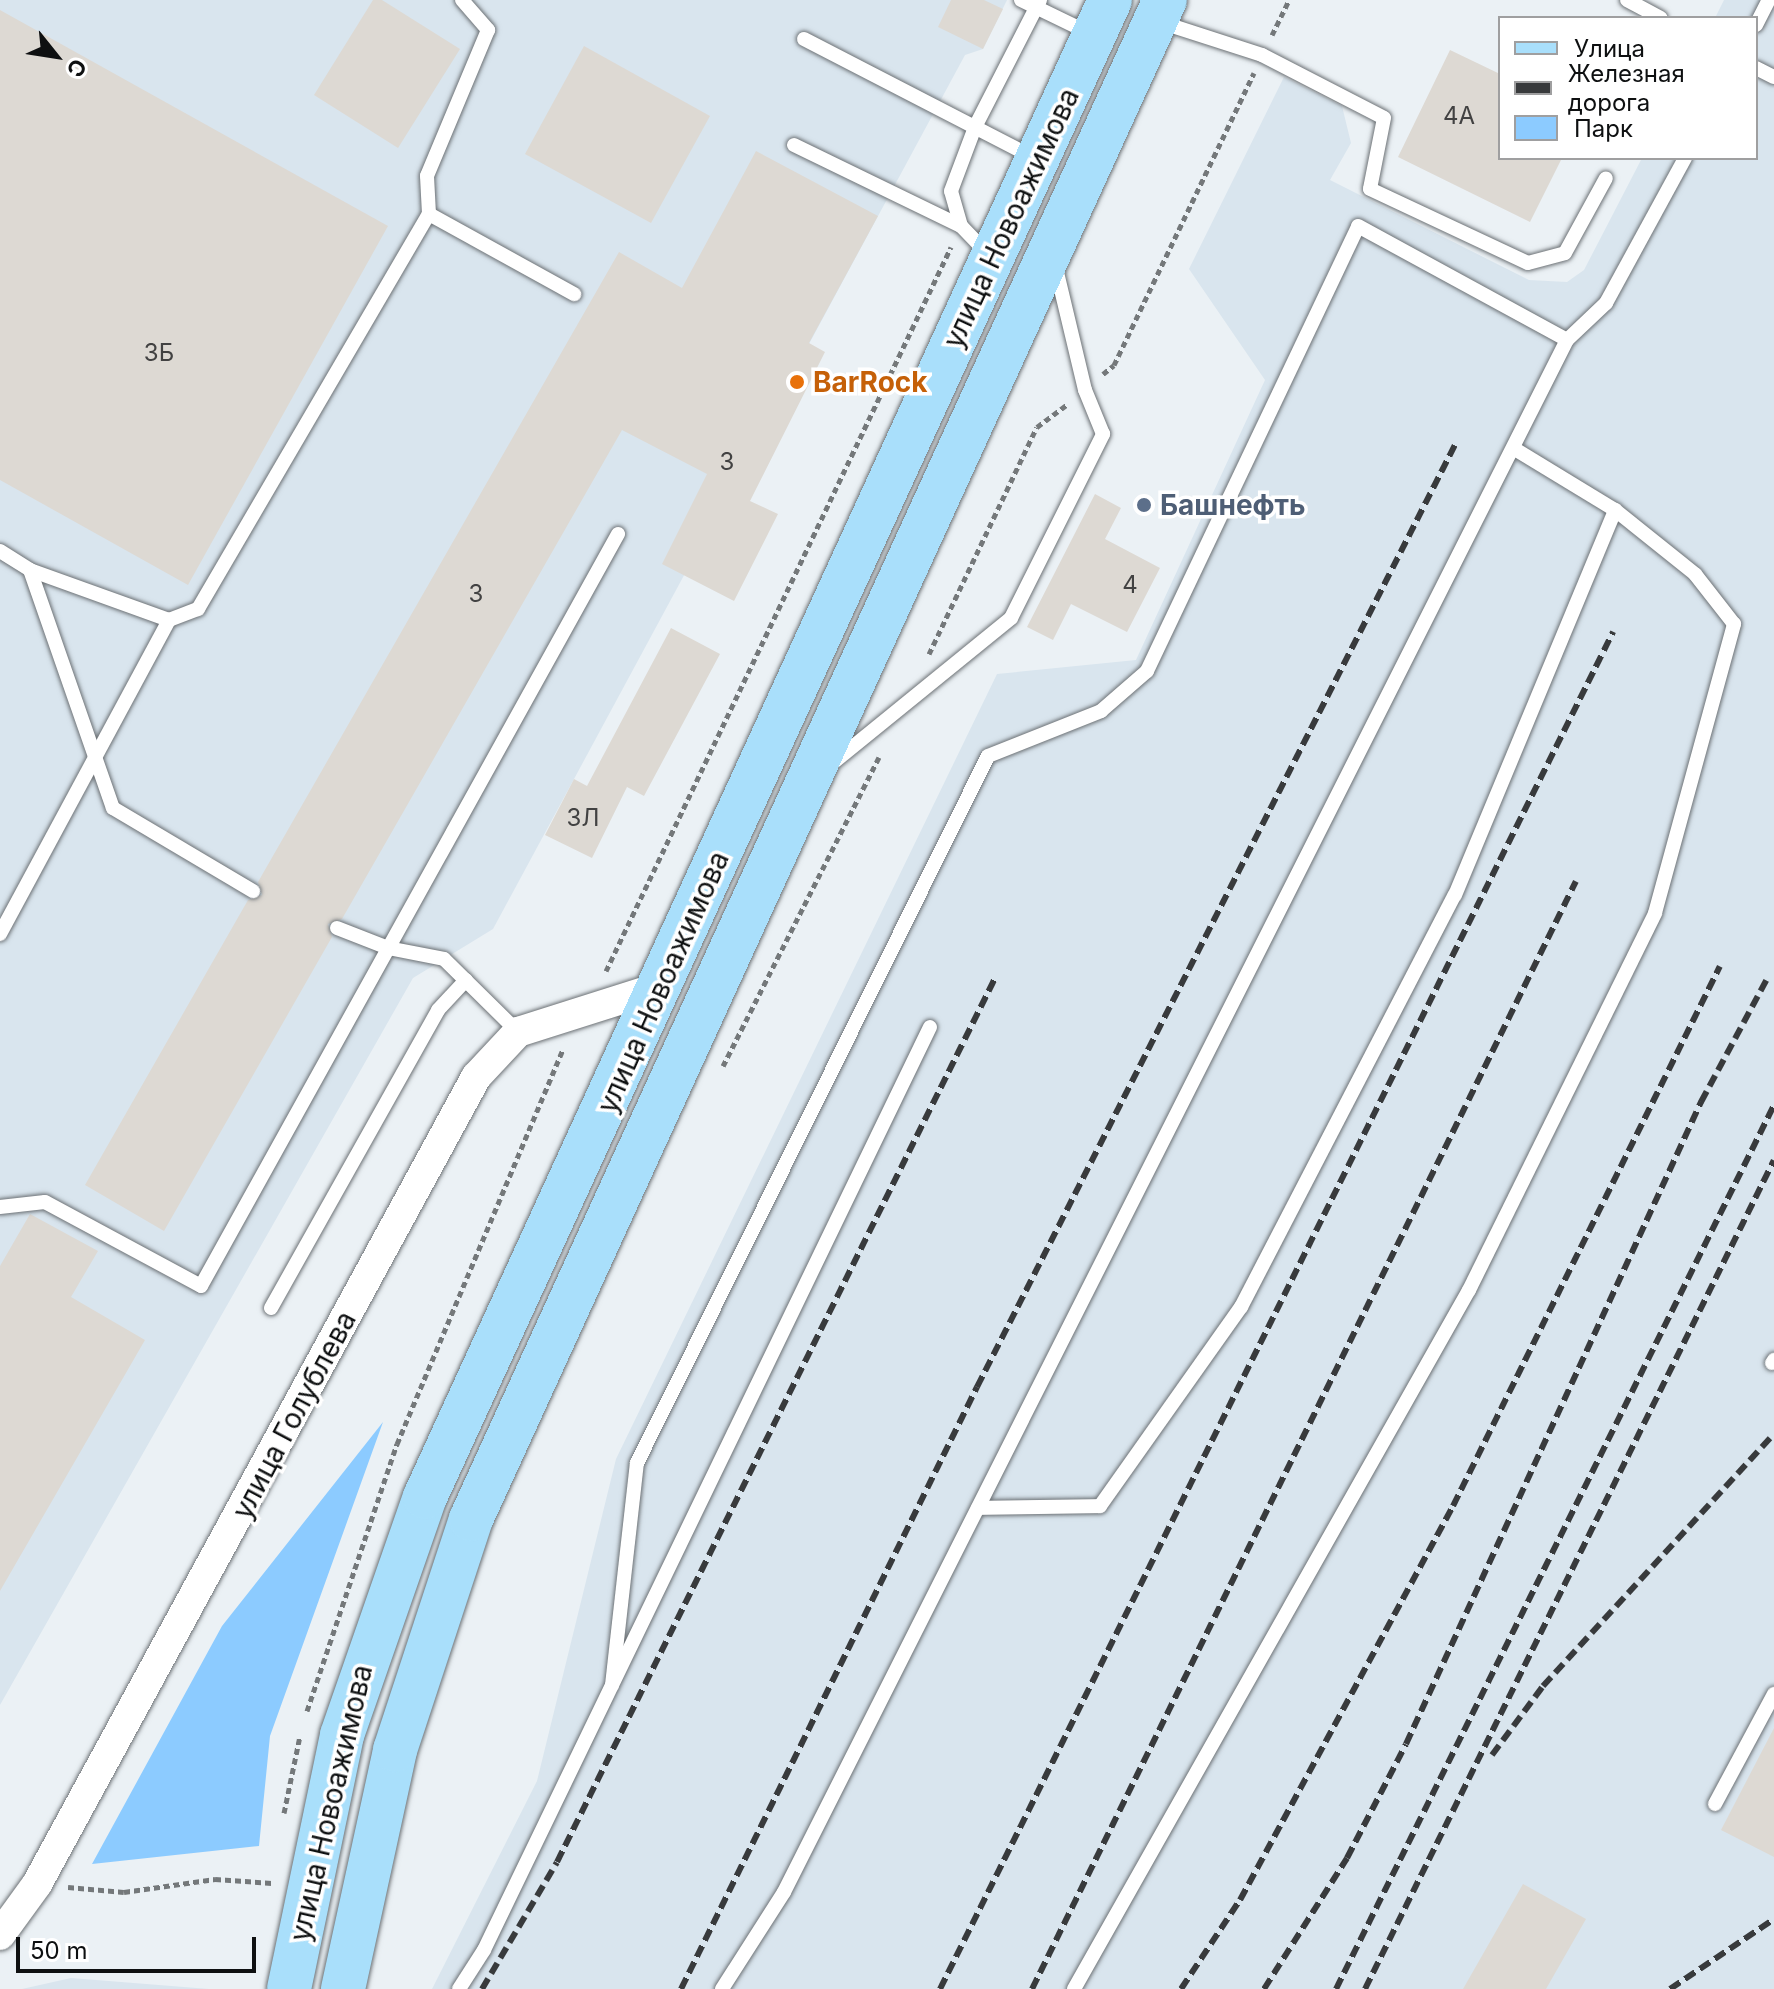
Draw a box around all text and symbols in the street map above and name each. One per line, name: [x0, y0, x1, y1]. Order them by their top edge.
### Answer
north arrow: [16, 16, 96, 96]
legend: [1498, 16, 1758, 160]
text: Улица: [1574, 34, 1645, 63]
text: С: [61, 54, 92, 82]
text: Железная дорога: [1568, 59, 1685, 117]
street label: улица Новоажимова: [936, 83, 1086, 353]
house number: 4А: [1443, 102, 1475, 130]
text: Парк: [1574, 114, 1633, 143]
house number: 3Б: [144, 339, 174, 367]
place label: BarRock: [813, 365, 928, 399]
marker: BarRock: [788, 373, 806, 391]
house number: 3: [720, 448, 734, 476]
place label: Башнефть: [1160, 488, 1306, 522]
marker: Башнефть: [1135, 496, 1153, 514]
house number: 4: [1122, 571, 1138, 599]
house number: 3: [469, 580, 483, 608]
house number: 3Л: [567, 804, 599, 832]
street label: улица Новоажимова: [590, 846, 736, 1118]
street label: улица Голублева: [225, 1305, 363, 1525]
street label: улица Новоажимова: [283, 1661, 379, 1945]
scale bar: [20, 1921, 260, 1971]
text: 50 m: [30, 1936, 88, 1965]

